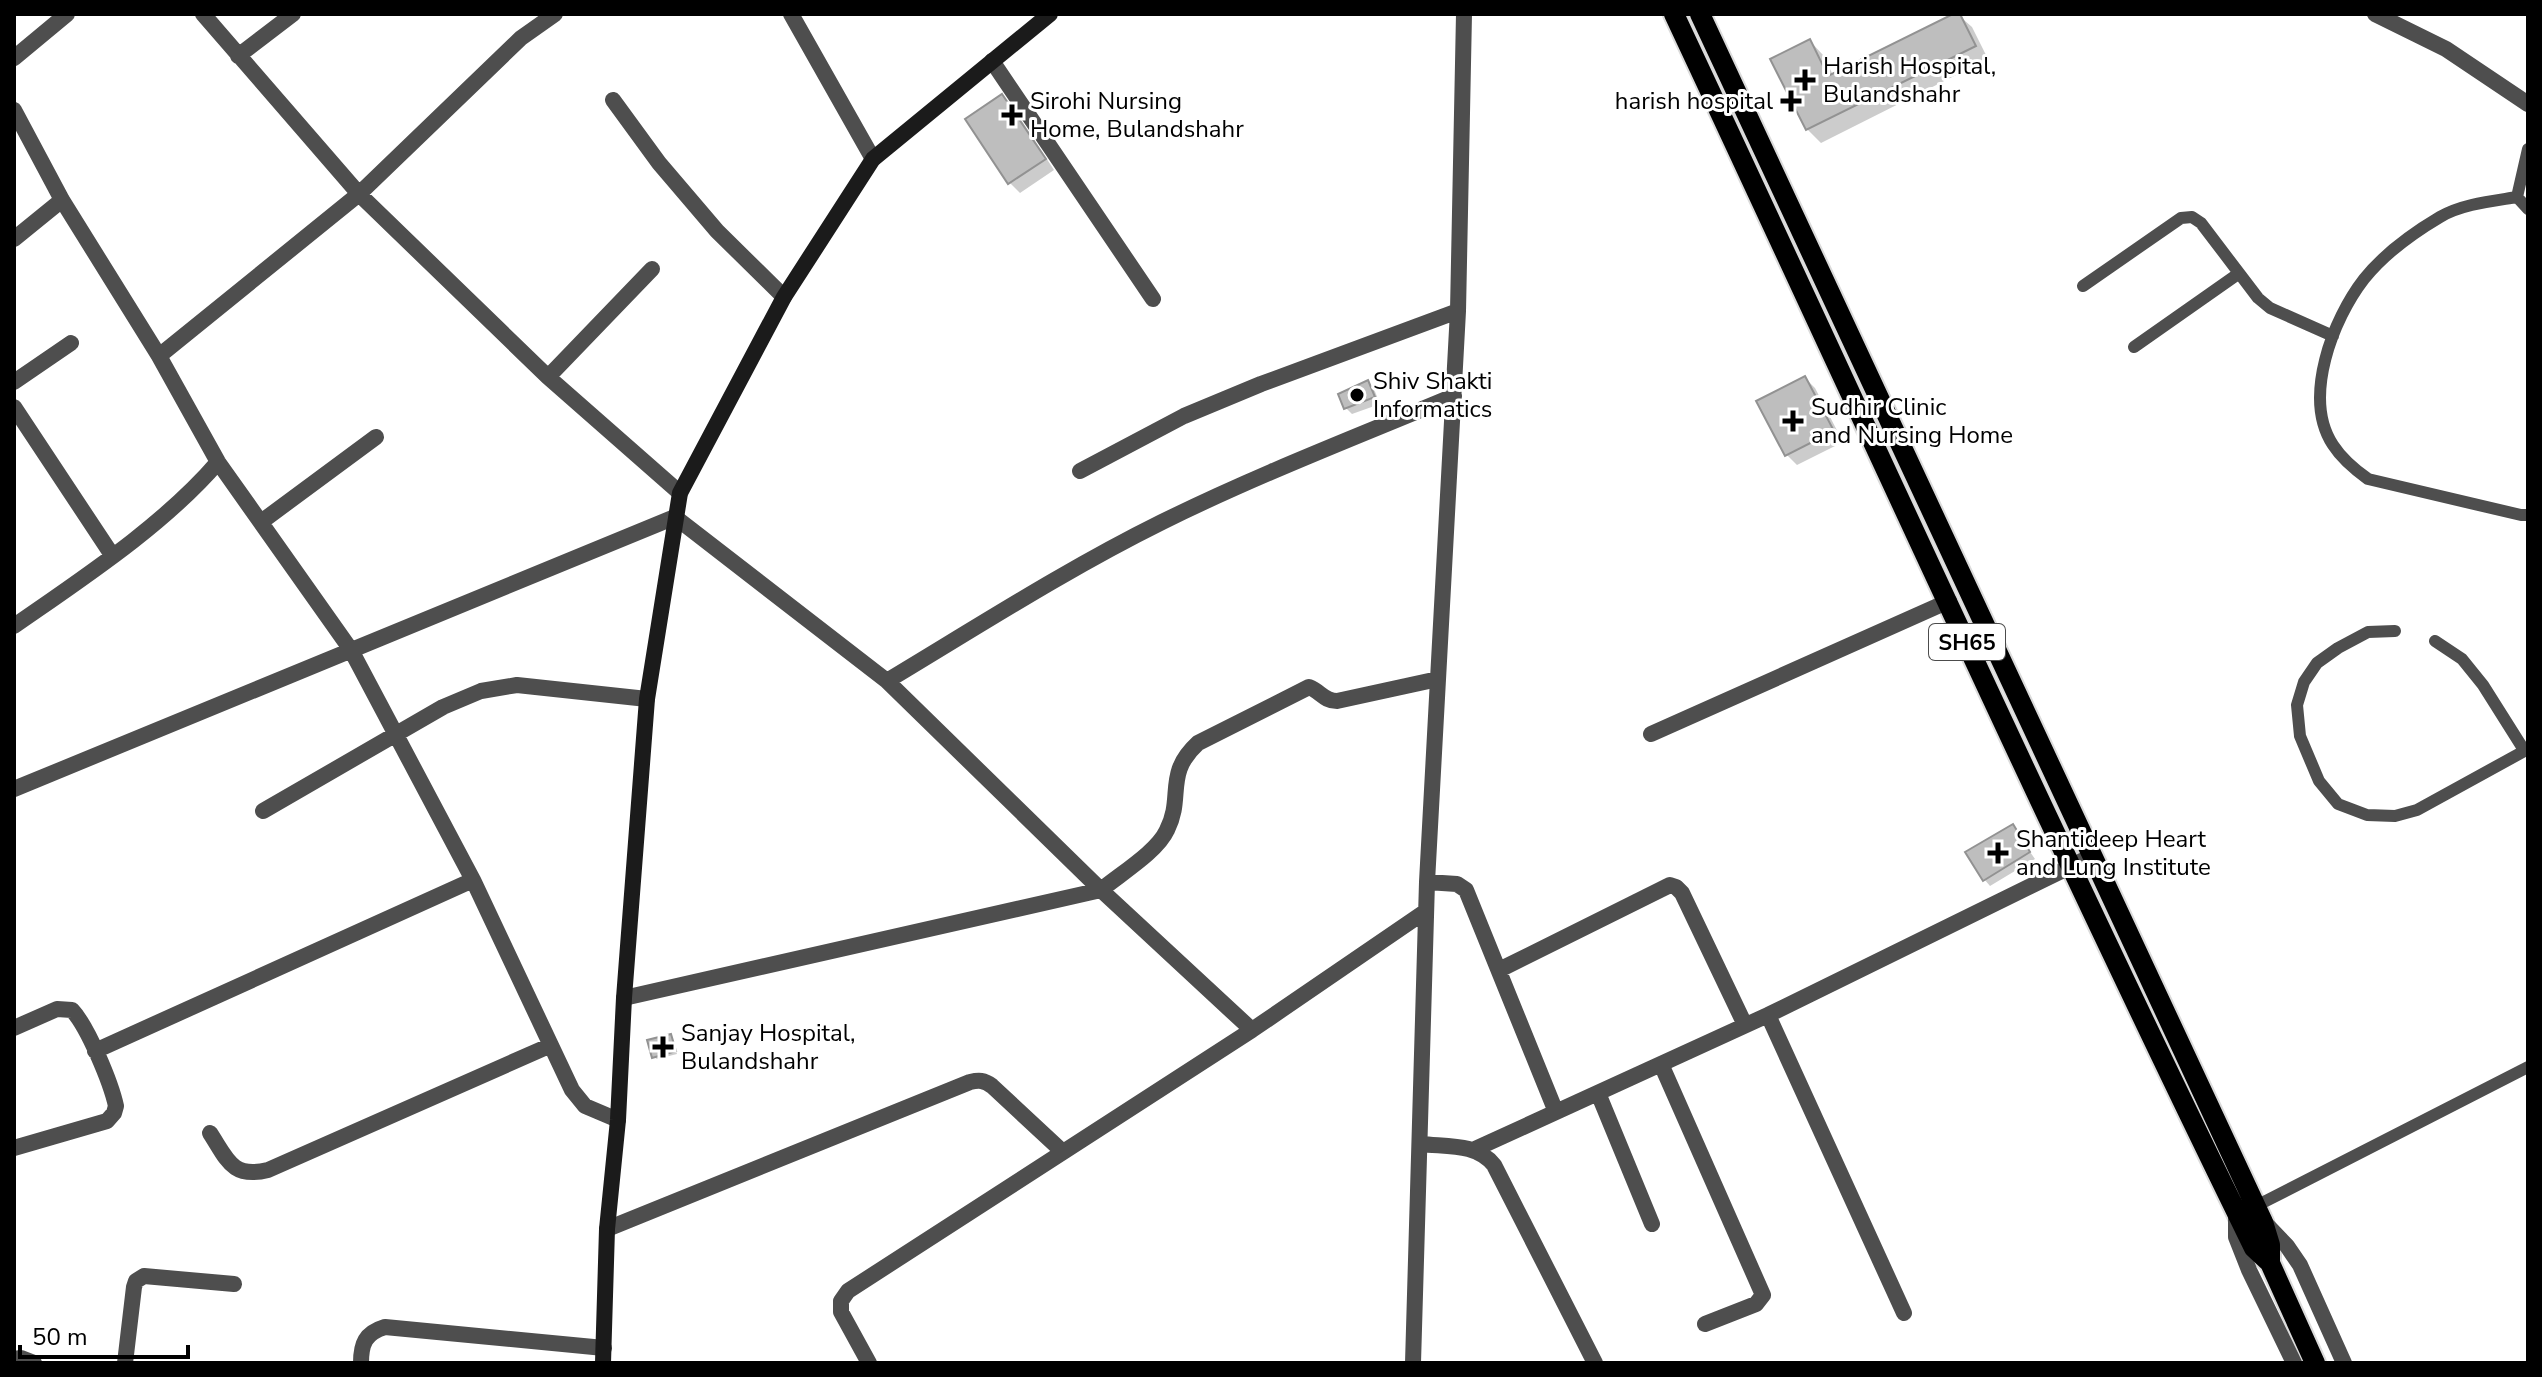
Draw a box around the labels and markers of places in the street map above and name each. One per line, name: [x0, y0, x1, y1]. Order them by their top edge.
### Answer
place label: Harish Hospital, Bulandshahr: [1823, 50, 1996, 110]
marker: Harish Hospital, Bulandshahr: [1794, 69, 1816, 91]
place label: Sirohi Nursing Home, Bulandshahr: [1030, 85, 1244, 145]
place label: harish hospital: [1615, 85, 1773, 117]
marker: harish hospital: [1780, 90, 1802, 112]
marker: Sirohi Nursing Home, Bulandshahr: [1001, 104, 1023, 126]
place label: Shiv Shakti Informatics: [1373, 365, 1492, 425]
marker: Shiv Shakti Informatics: [1348, 386, 1366, 404]
place label: Sudhir Clinic and Nursing Home: [1811, 391, 2013, 451]
marker: Sudhir Clinic and Nursing Home: [1782, 410, 1804, 432]
place label: Shantideep Heart and Lung Institute: [2016, 823, 2211, 883]
marker: Shantideep Heart and Lung Institute: [1987, 842, 2009, 864]
place label: Sanjay Hospital, Bulandshahr: [681, 1017, 856, 1077]
marker: Sanjay Hospital, Bulandshahr: [652, 1036, 674, 1058]

